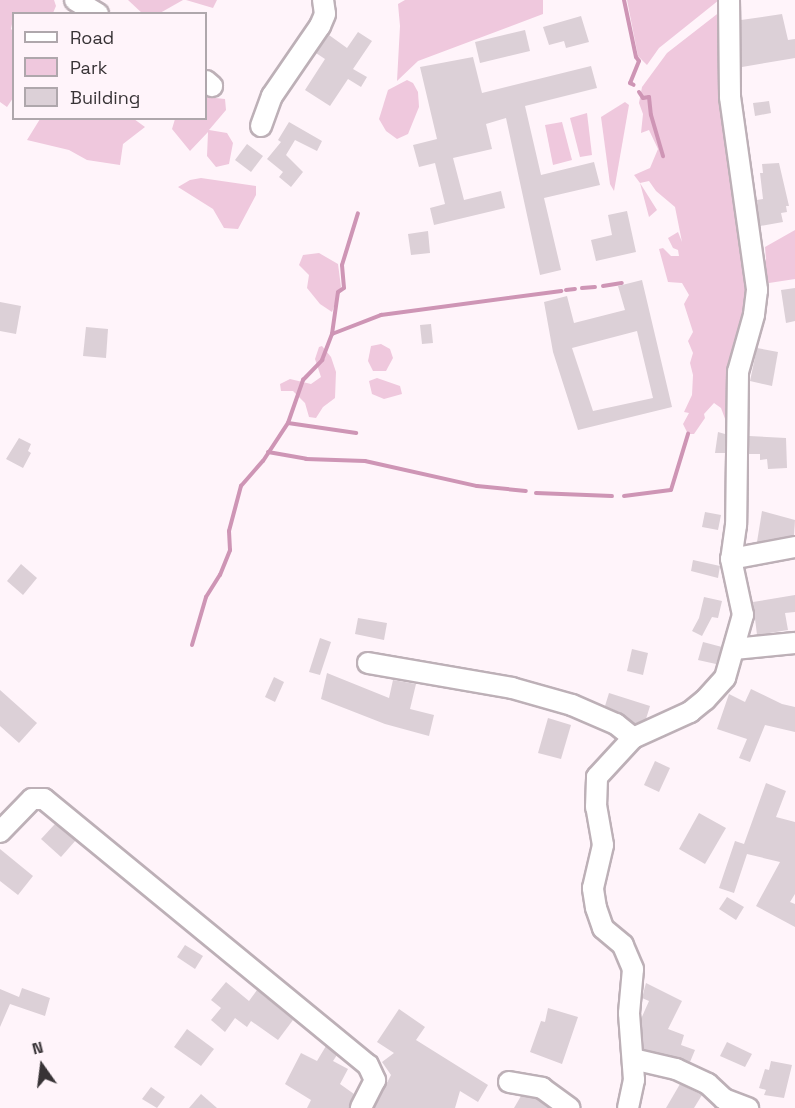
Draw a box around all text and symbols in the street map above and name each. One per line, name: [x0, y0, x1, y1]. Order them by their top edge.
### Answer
legend: [12, 12, 207, 120]
text: Road: [70, 26, 114, 49]
text: Park: [70, 56, 107, 79]
text: Building: [70, 86, 140, 109]
north arrow: [12, 1036, 72, 1096]
text: N: [30, 1037, 45, 1060]

